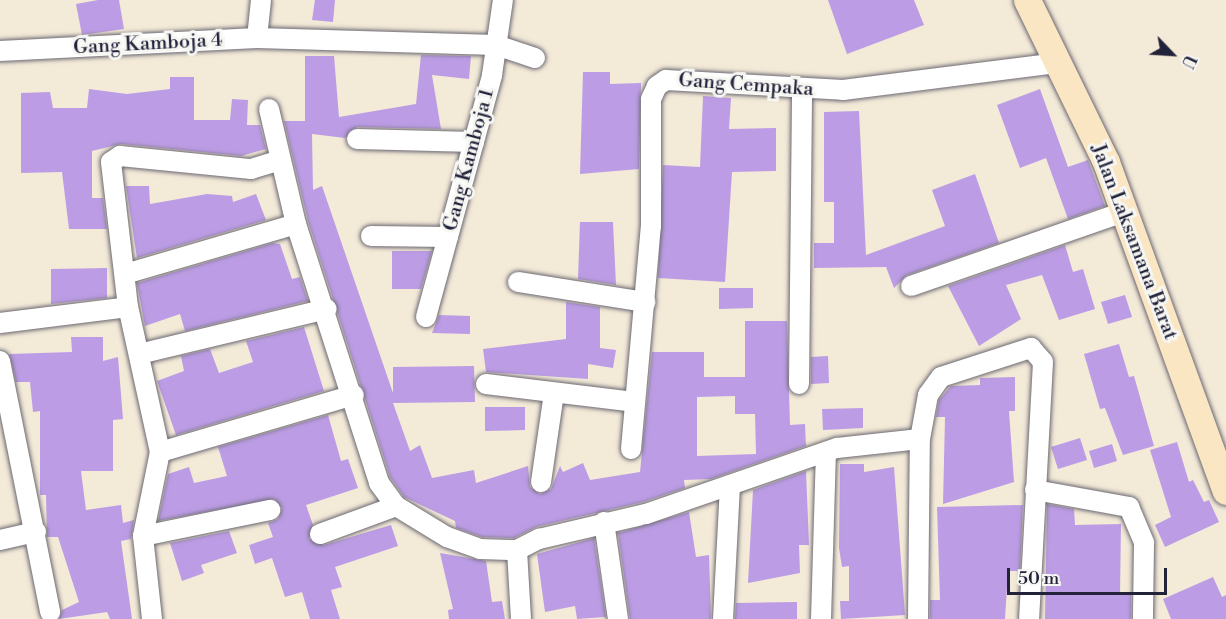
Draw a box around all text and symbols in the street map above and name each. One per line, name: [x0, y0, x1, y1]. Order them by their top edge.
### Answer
north arrow: [1142, 24, 1202, 84]
street label: Gang Kamboja 4: [73, 28, 223, 60]
text: U: [1177, 52, 1200, 71]
street label: Gang Cempaka: [678, 68, 814, 102]
street label: Gang Kamboja 1: [438, 86, 500, 234]
street label: Jalan Laksamana Barat: [1086, 141, 1182, 343]
scale bar: [1010, 556, 1170, 594]
text: 50 m: [1018, 567, 1059, 590]

